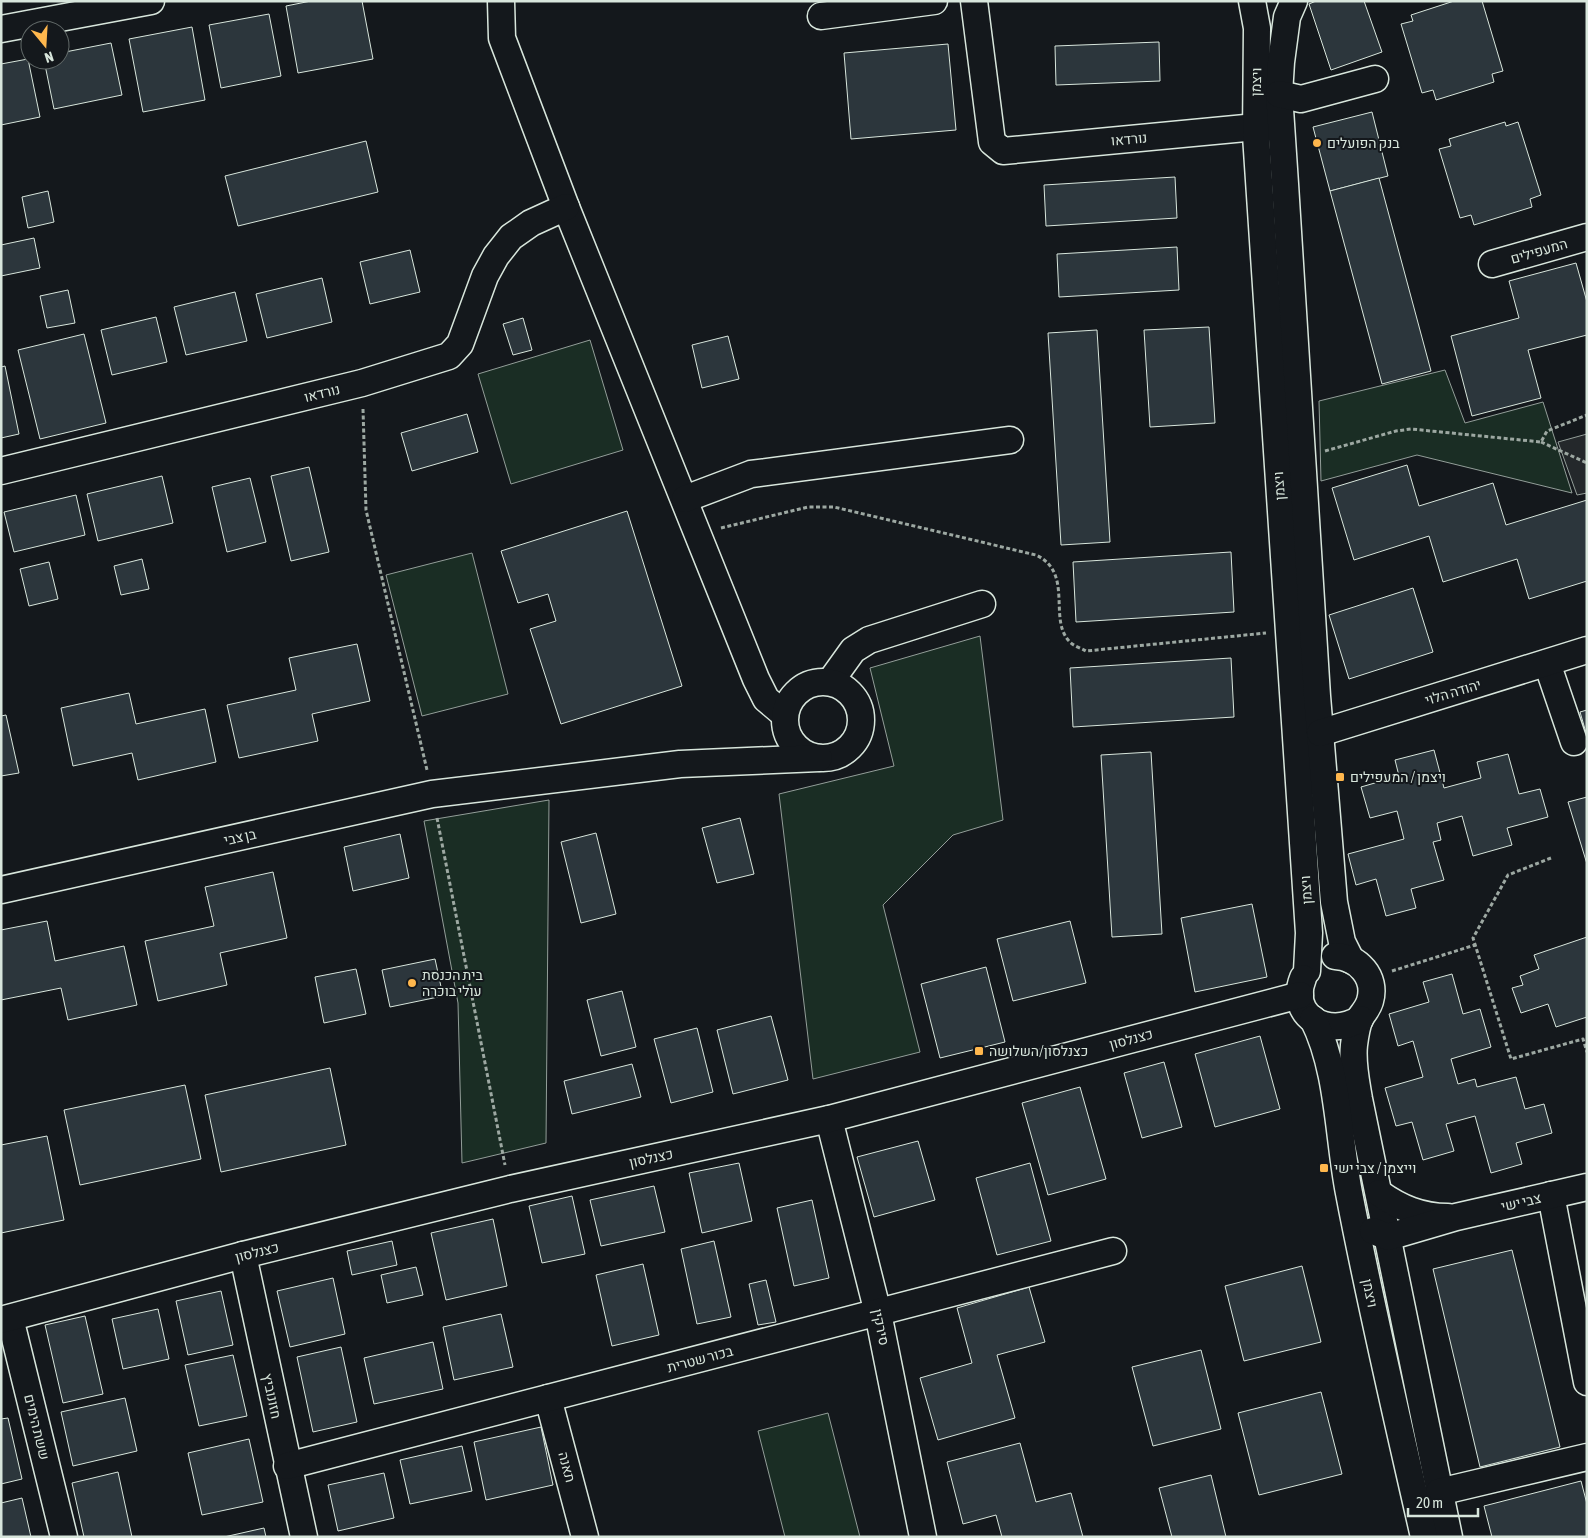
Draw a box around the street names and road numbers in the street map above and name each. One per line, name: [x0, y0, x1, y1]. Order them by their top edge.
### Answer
street label: ויצמן: [1248, 67, 1264, 97]
street label: נורדאו: [1110, 129, 1148, 149]
street label: המעפילים: [1509, 235, 1569, 267]
street label: נורדאו: [302, 381, 342, 405]
street label: ויצמן: [1270, 471, 1288, 501]
street label: יהודה הלוי: [1423, 676, 1483, 708]
street label: בן צבי: [222, 826, 258, 848]
street label: ויצמן: [1297, 875, 1315, 905]
street label: כצנלסון: [1107, 1026, 1155, 1052]
street label: כצנלסון: [628, 1146, 674, 1170]
street label: צבי ישי: [1499, 1190, 1543, 1214]
street label: כצנלסון: [233, 1239, 281, 1265]
street label: ויצמן: [1359, 1277, 1381, 1309]
street label: סירקין: [869, 1307, 893, 1347]
street label: בכור שטרית: [665, 1342, 735, 1375]
street label: חזונוביץ: [259, 1372, 285, 1420]
street label: ששת הימים: [21, 1392, 53, 1462]
street label: תאנה: [555, 1450, 579, 1484]

